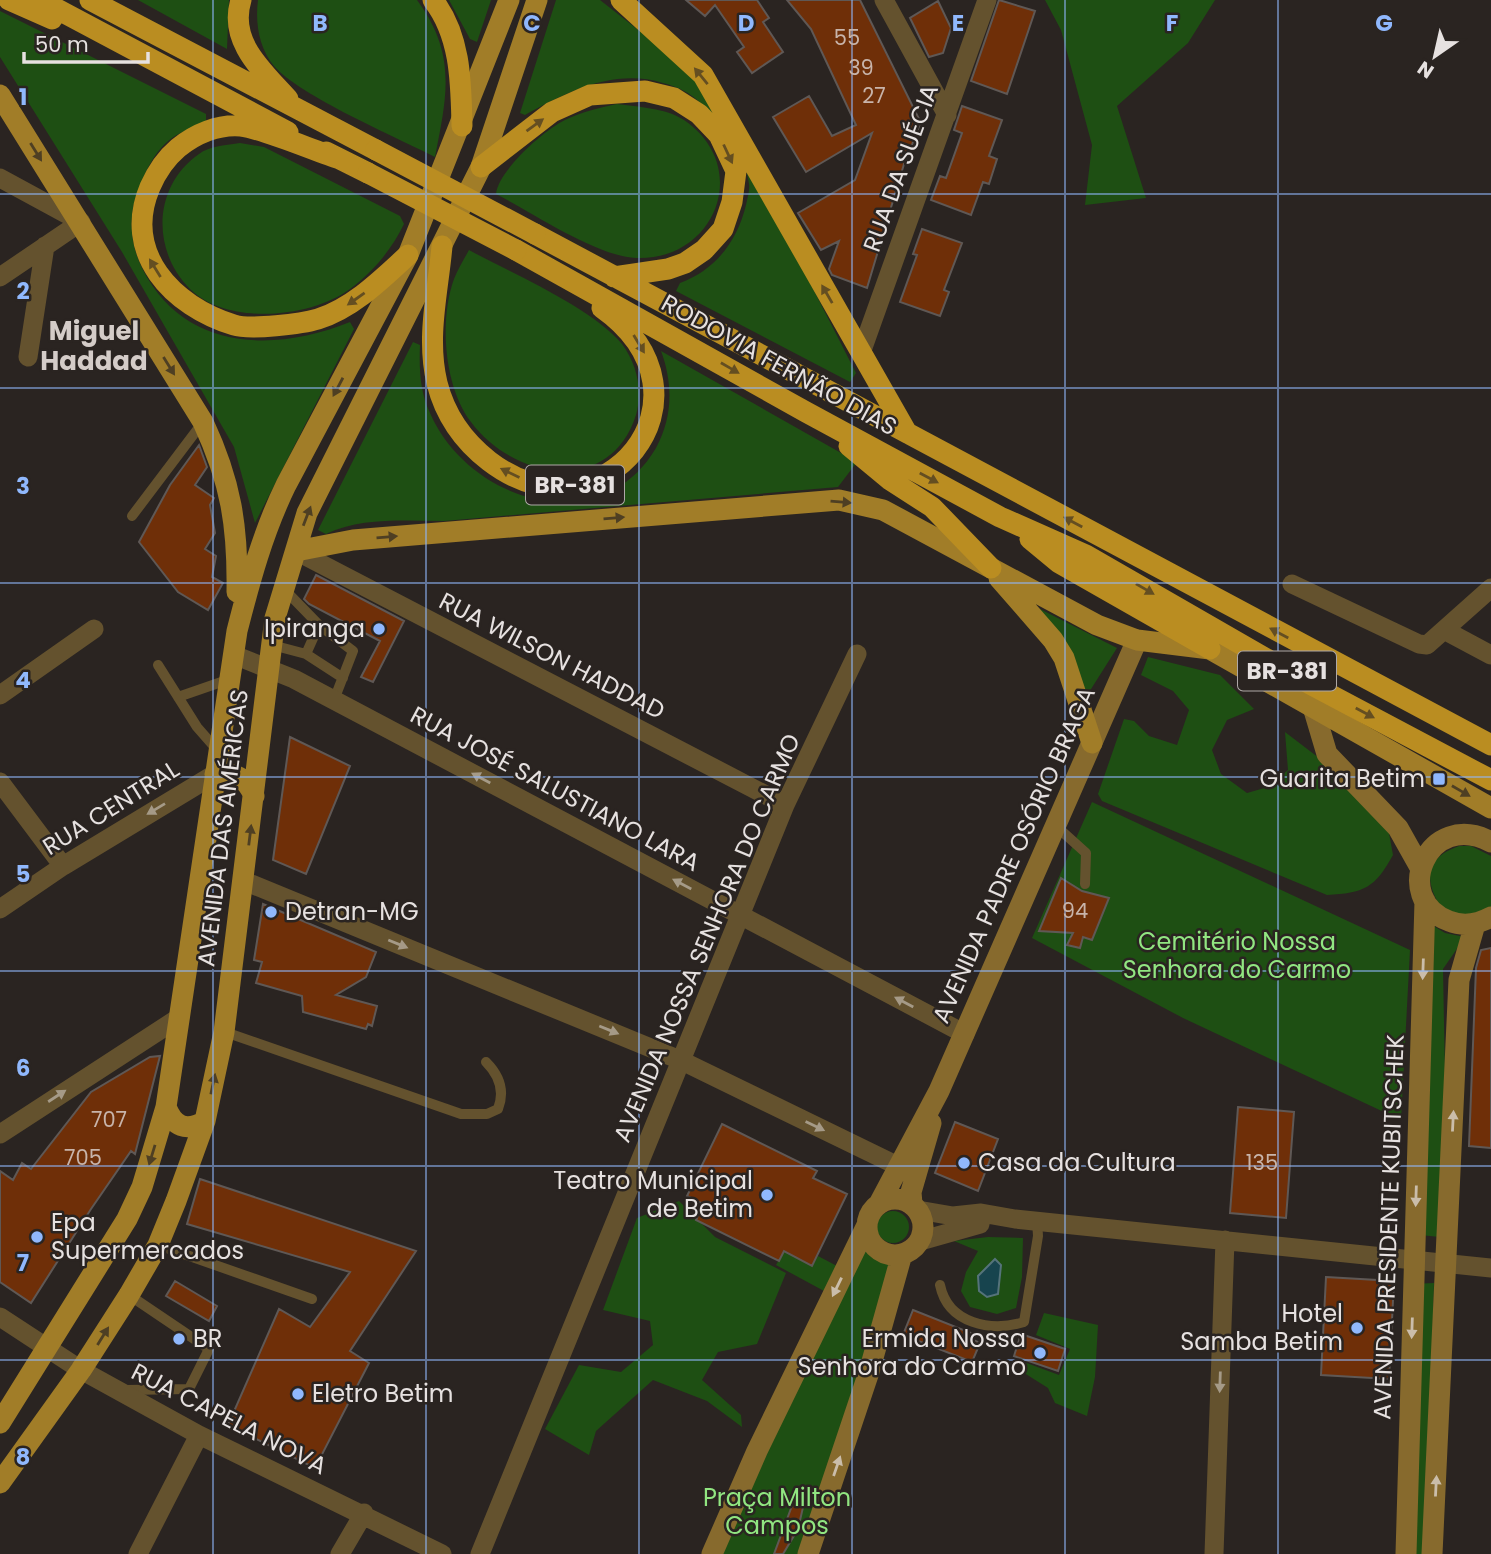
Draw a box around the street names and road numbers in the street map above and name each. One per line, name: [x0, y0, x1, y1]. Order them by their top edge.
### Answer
street label: RUA DA SUÉCIA: [855, 79, 946, 256]
street label: RODOVIA FERNÃO DIAS: [656, 286, 903, 443]
road number: BR-381: [526, 466, 624, 505]
street label: RUA WILSON HADDAD: [434, 584, 671, 727]
road number: BR-381: [1238, 652, 1336, 691]
street label: AVENIDA PADRE OSÓRIO BRAGA: [924, 681, 1103, 1028]
street label: AVENIDA DAS AMÉRICAS: [189, 687, 256, 968]
street label: RUA JOSÉ SALUSTIANO LARA: [405, 698, 706, 879]
street label: AVENIDA NOSSA SENHORA DO CARMO: [605, 729, 808, 1147]
street label: RUA CENTRAL: [36, 752, 185, 863]
street label: AVENIDA PRESIDENTE KUBITSCHEK: [1365, 1034, 1412, 1420]
street label: RUA CAPELA NOVA: [126, 1355, 333, 1482]

